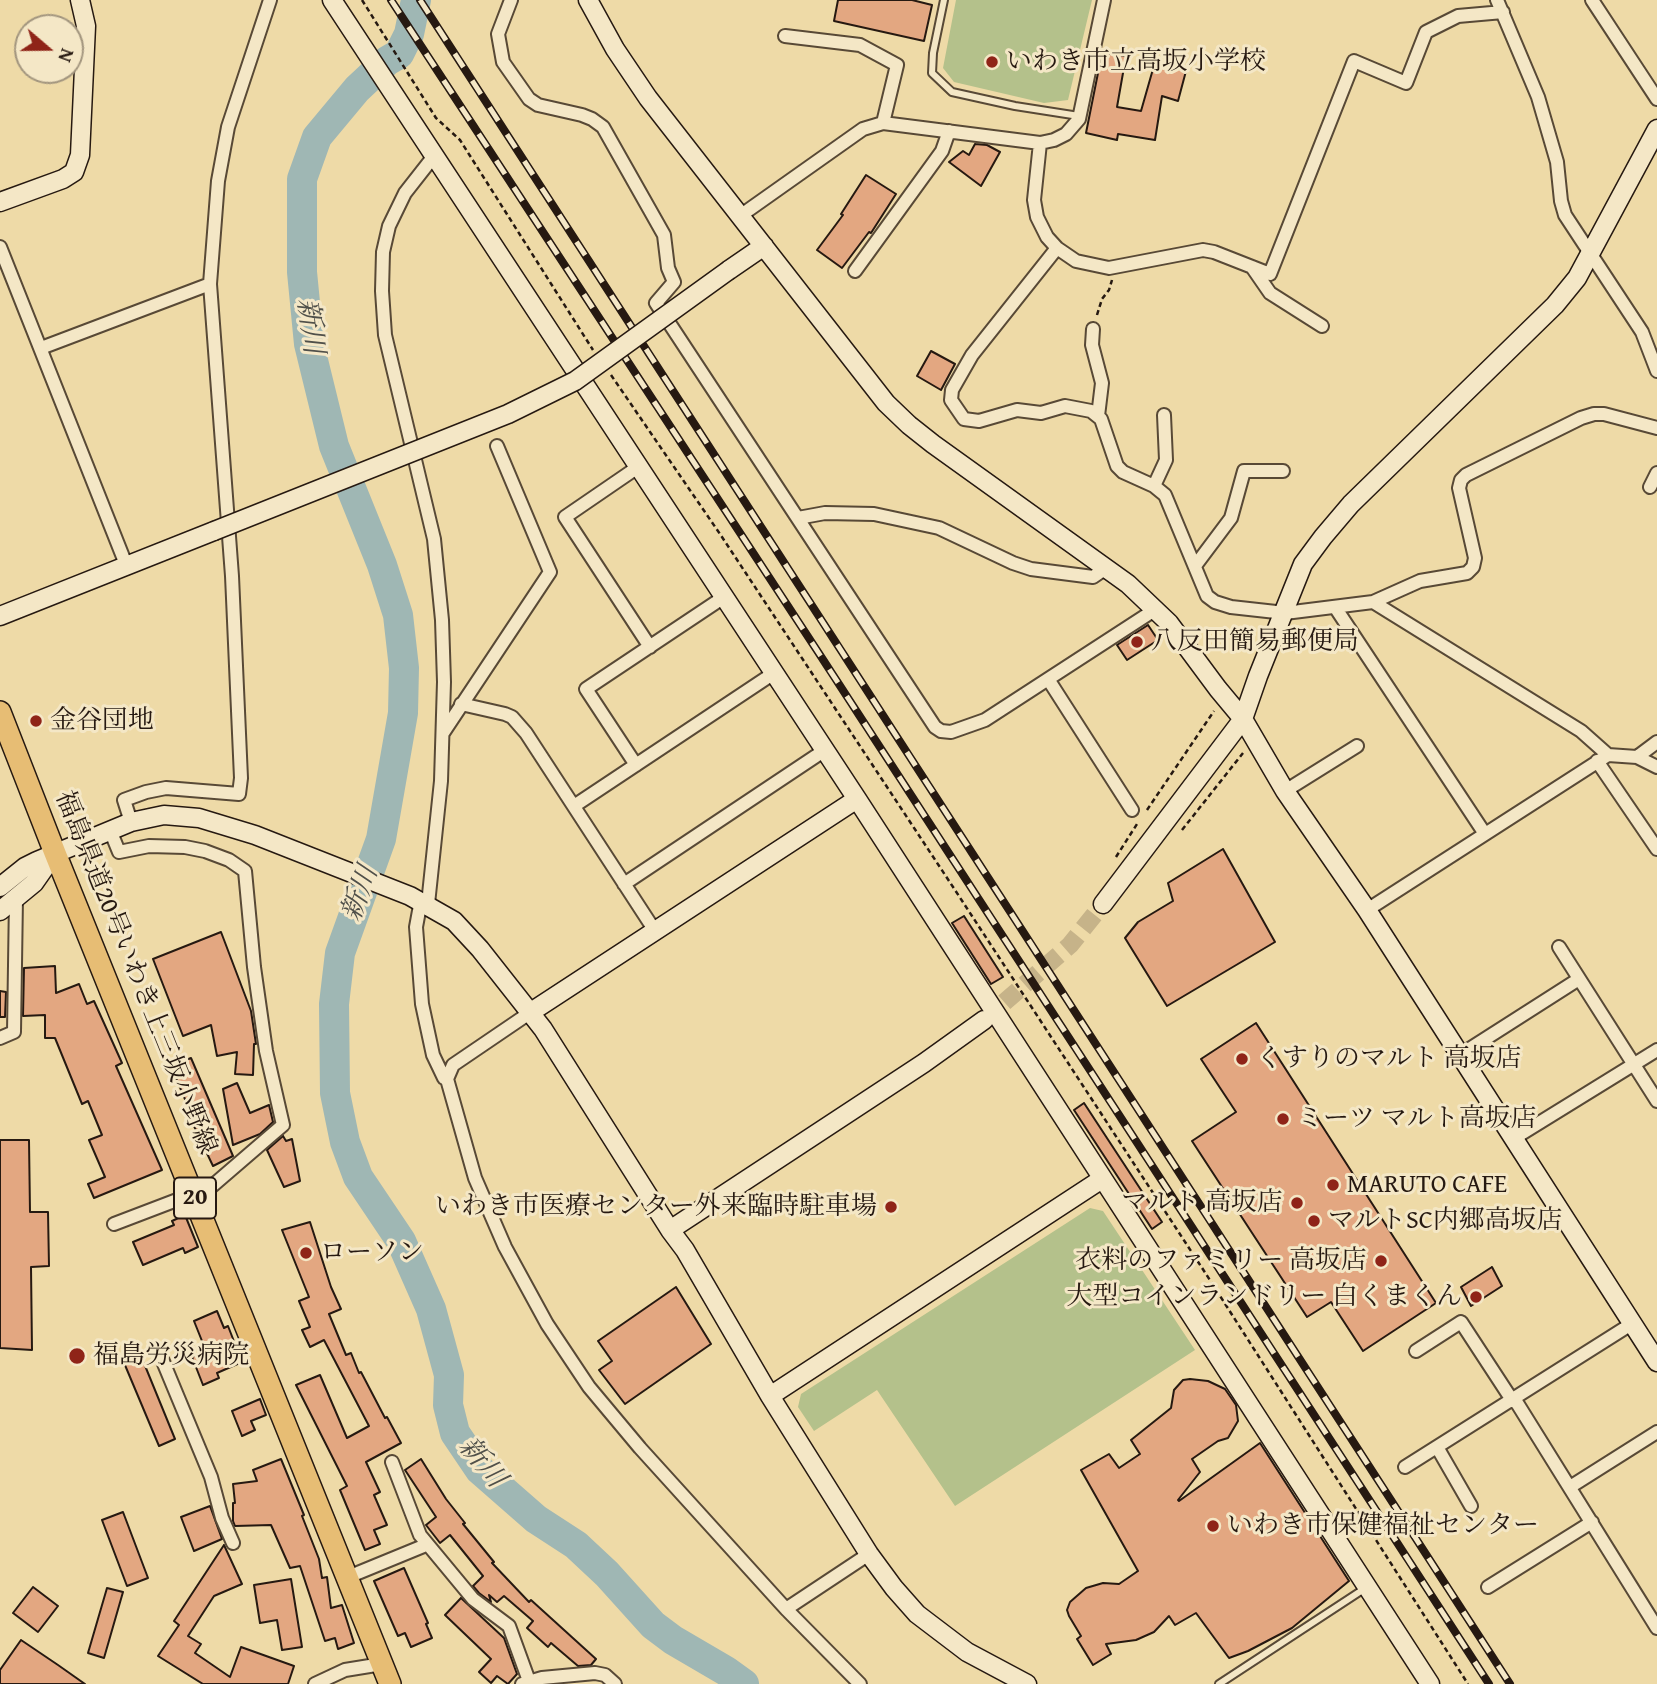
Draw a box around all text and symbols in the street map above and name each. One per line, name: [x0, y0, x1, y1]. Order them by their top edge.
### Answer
north arrow: [14, 14, 84, 84]
text: N: [52, 45, 82, 66]
place label: いわき市立高坂小学校: [1006, 46, 1266, 78]
marker: いわき市立高坂小学校: [984, 54, 1000, 70]
water label: 新川: [288, 296, 330, 356]
place label: 八反田簡易郵便局: [1151, 626, 1359, 658]
marker: 八反田簡易郵便局: [1129, 634, 1145, 650]
place label: 金谷団地: [50, 705, 154, 737]
marker: 金谷団地: [28, 713, 44, 729]
street label: 福島県道20号いわき上三坂小野線: [48, 787, 222, 1159]
water label: 新川: [336, 862, 386, 926]
place label: くすりのマルト 高坂店: [1256, 1043, 1522, 1075]
marker: くすりのマルト 高坂店: [1234, 1051, 1250, 1067]
place label: ミーツ マルト高坂店: [1297, 1103, 1537, 1135]
marker: ミーツ マルト高坂店: [1275, 1111, 1291, 1127]
place label: MARUTO CAFE: [1347, 1169, 1507, 1201]
marker: MARUTO CAFE: [1325, 1177, 1341, 1193]
road number: 20: [174, 1178, 216, 1218]
place label: マルト 高坂店: [1121, 1187, 1283, 1219]
place label: いわき市医療センター外来臨時駐車場: [435, 1191, 877, 1223]
marker: マルト 高坂店: [1289, 1195, 1305, 1211]
marker: いわき市医療センター外来臨時駐車場: [883, 1199, 899, 1215]
place label: マルトSC内郷高坂店: [1328, 1205, 1563, 1237]
marker: マルトSC内郷高坂店: [1306, 1213, 1322, 1229]
place label: ローソン: [320, 1237, 424, 1269]
marker: ローソン: [298, 1245, 314, 1261]
place label: 衣料のファミリー 高坂店: [1075, 1245, 1367, 1277]
marker: 衣料のファミリー 高坂店: [1373, 1253, 1389, 1269]
place label: 大型コインランドリー 白くまくん: [1066, 1281, 1462, 1313]
marker: 大型コインランドリー 白くまくん: [1468, 1289, 1484, 1305]
place label: 福島労災病院: [93, 1340, 249, 1372]
marker: 福島労災病院: [67, 1346, 87, 1366]
water label: 新川: [450, 1431, 512, 1495]
place label: いわき市保健福祉センター: [1227, 1510, 1539, 1542]
marker: いわき市保健福祉センター: [1205, 1518, 1221, 1534]

